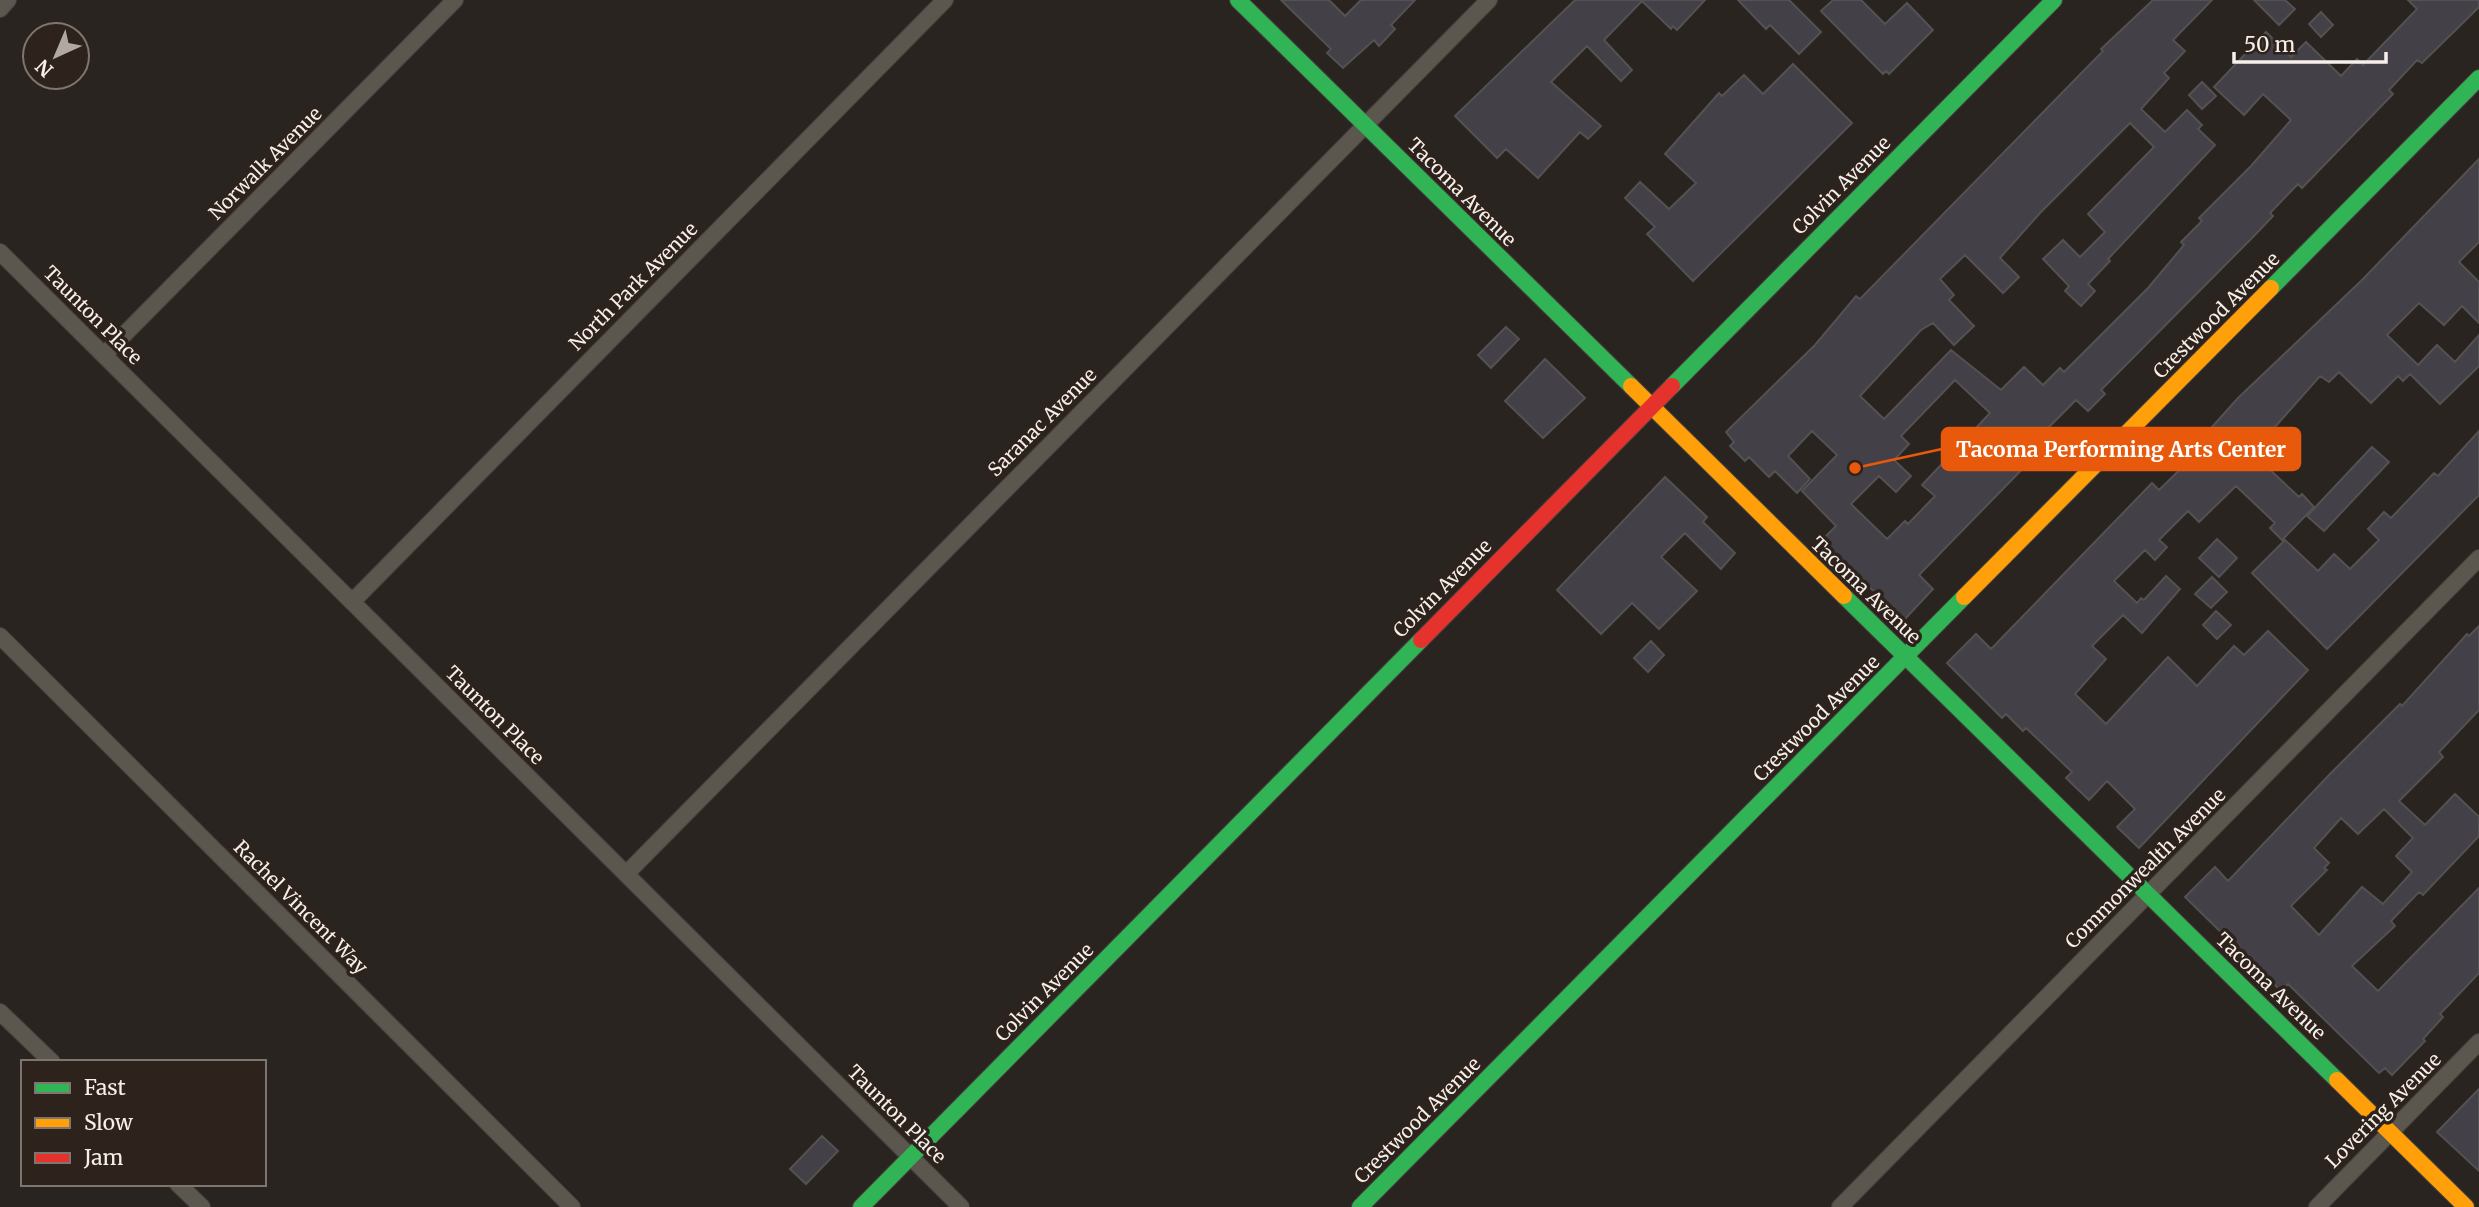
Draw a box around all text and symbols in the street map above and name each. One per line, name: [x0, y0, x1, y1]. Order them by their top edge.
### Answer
north arrow: [21, 21, 91, 91]
scale bar: [2234, 21, 2386, 65]
text: 50 m: [2244, 31, 2295, 58]
text: N: [30, 54, 58, 82]
street label: Norwalk Avenue: [203, 101, 327, 225]
street label: Colvin Avenue: [1787, 131, 1895, 239]
street label: Tacoma Avenue: [1403, 133, 1521, 251]
street label: North Park Avenue: [564, 217, 702, 355]
street label: Crestwood Avenue: [2148, 247, 2284, 383]
street label: Taunton Place: [39, 261, 147, 369]
street label: Saranac Avenue: [983, 363, 1101, 481]
callout: Tacoma Performing Arts Center: [1942, 428, 2300, 470]
text: Tacoma Performing Arts Center: [1956, 436, 2286, 463]
street label: Tacoma Avenue: [1806, 531, 1926, 649]
street label: Colvin Avenue: [1388, 534, 1496, 642]
street label: Crestwood Avenue: [1748, 650, 1884, 786]
street label: Taunton Place: [441, 661, 549, 769]
street label: Commonwealth Avenue: [2060, 783, 2230, 953]
street label: Rachel Vincent Way: [229, 835, 373, 979]
street label: Tacoma Avenue: [2211, 927, 2331, 1045]
street label: Colvin Avenue: [990, 938, 1098, 1046]
street label: Lovering Avenue: [2320, 1047, 2446, 1173]
street label: Crestwood Avenue: [1349, 1052, 1485, 1188]
legend: [21, 1060, 266, 1186]
street label: Taunton Place: [843, 1060, 951, 1168]
text: Fast: [84, 1074, 126, 1101]
text: Slow: [84, 1109, 133, 1136]
text: Jam: [83, 1144, 123, 1171]

